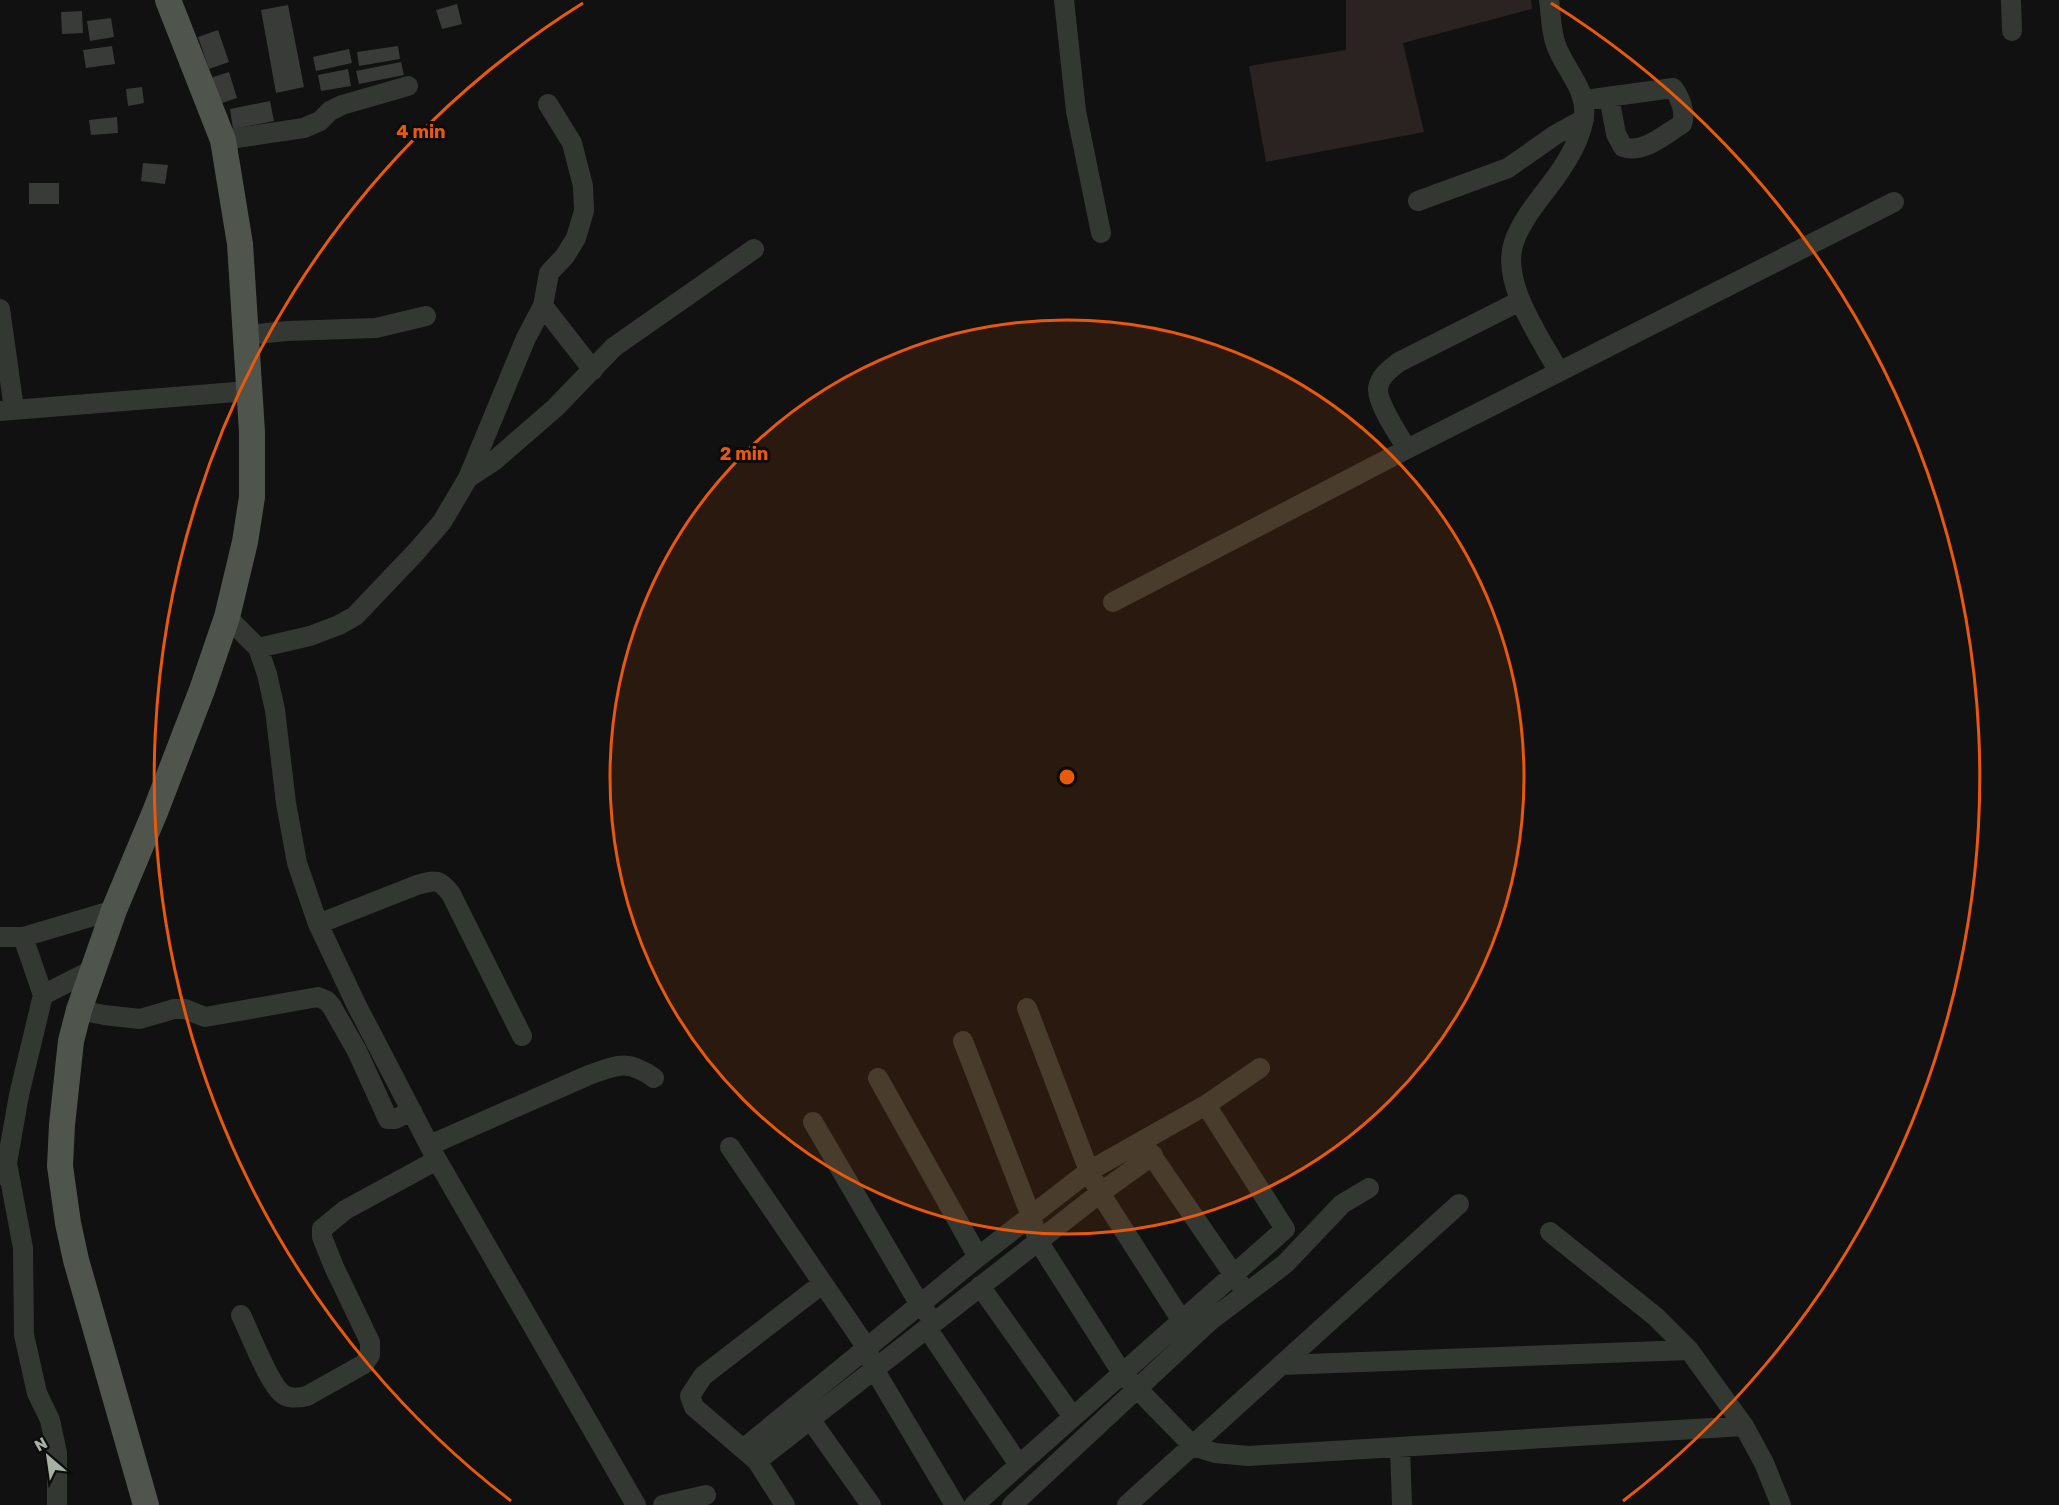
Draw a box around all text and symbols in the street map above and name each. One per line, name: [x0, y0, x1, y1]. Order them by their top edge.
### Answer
text: 4 min: [396, 121, 446, 143]
text: 2 min: [720, 443, 768, 465]
centre of rings: [1057, 767, 1077, 787]
north arrow: [18, 1427, 78, 1487]
text: N: [31, 1433, 51, 1455]

